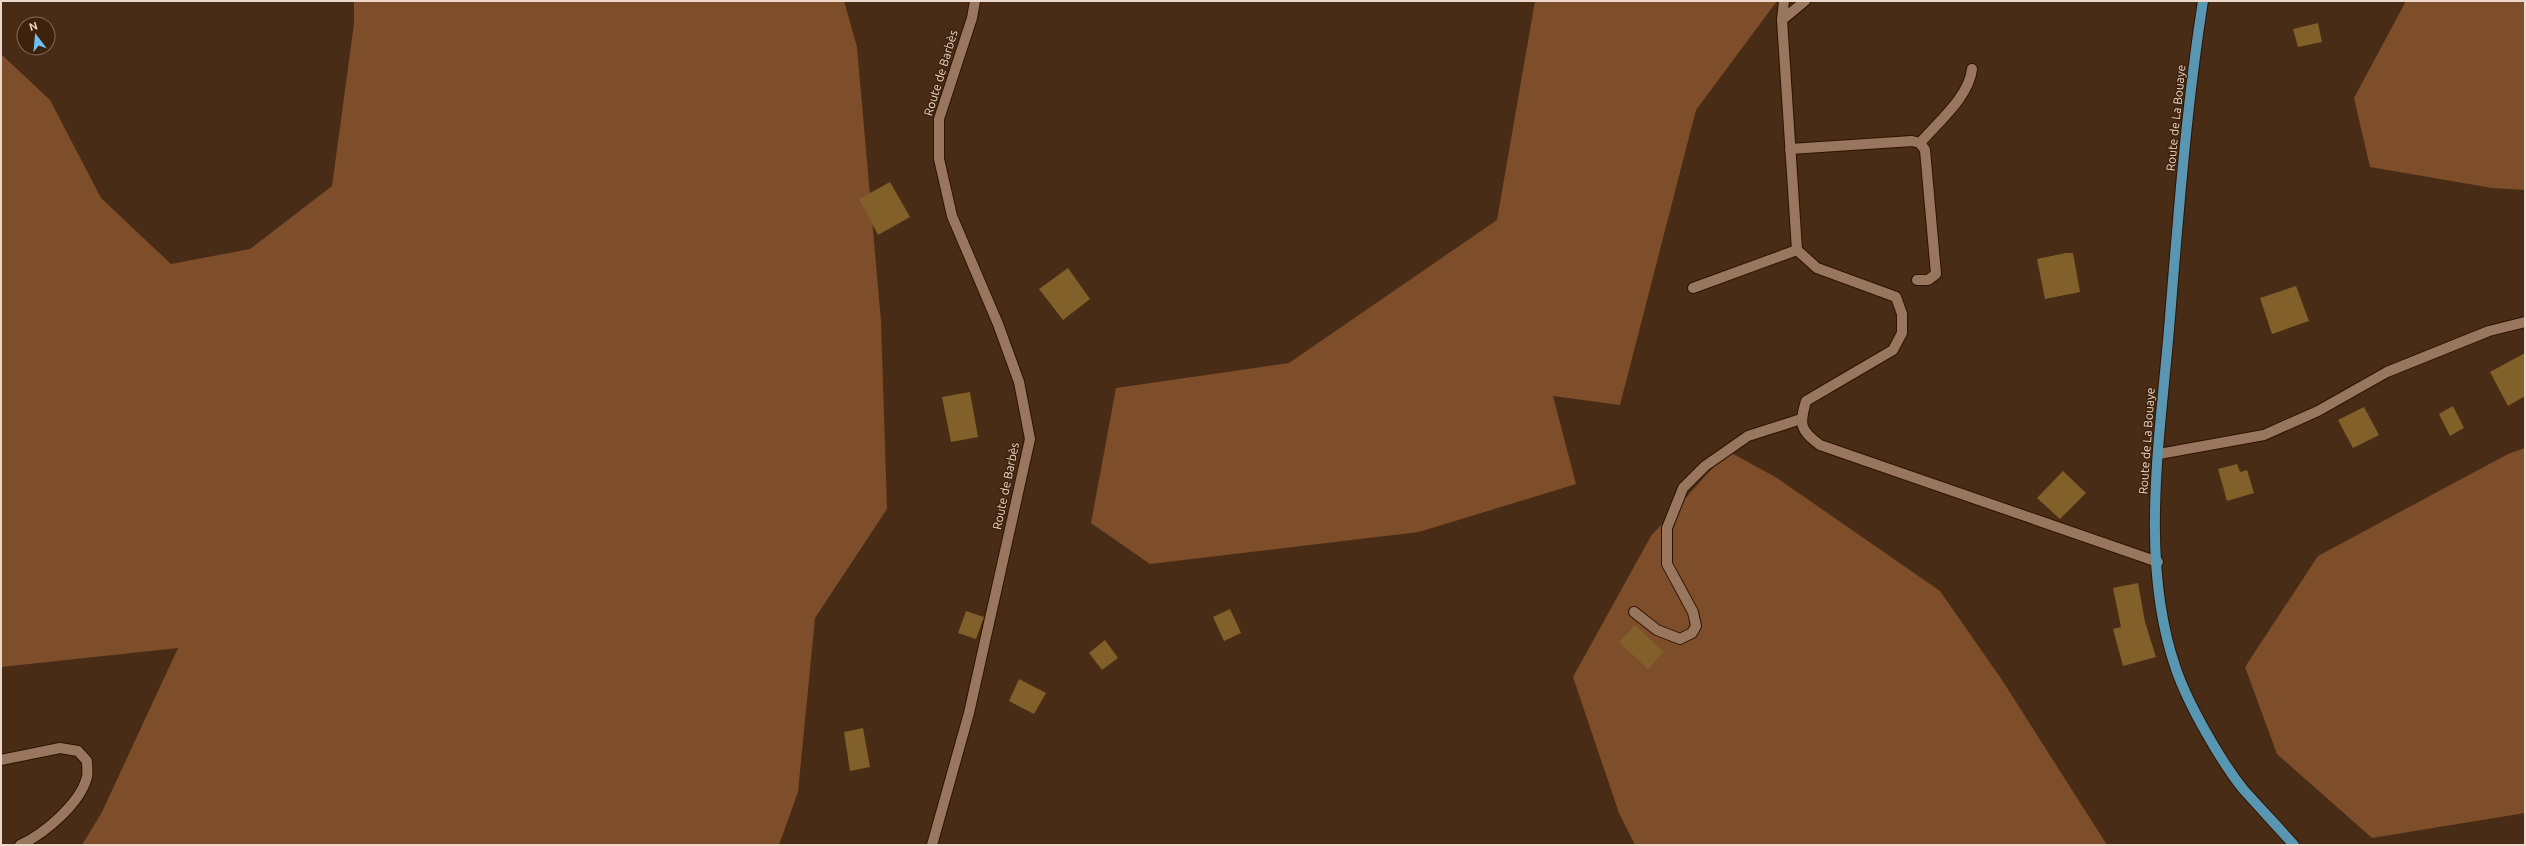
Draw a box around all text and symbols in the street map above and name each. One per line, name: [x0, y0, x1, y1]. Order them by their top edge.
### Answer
north arrow: [16, 16, 56, 56]
text: N: [28, 19, 39, 33]
street label: Route de Barbès: [921, 28, 960, 117]
street label: Route de La Bouaye: [2163, 64, 2188, 172]
street label: Route de La Bouaye: [2136, 387, 2157, 495]
street label: Route de Barbès: [990, 441, 1021, 531]

